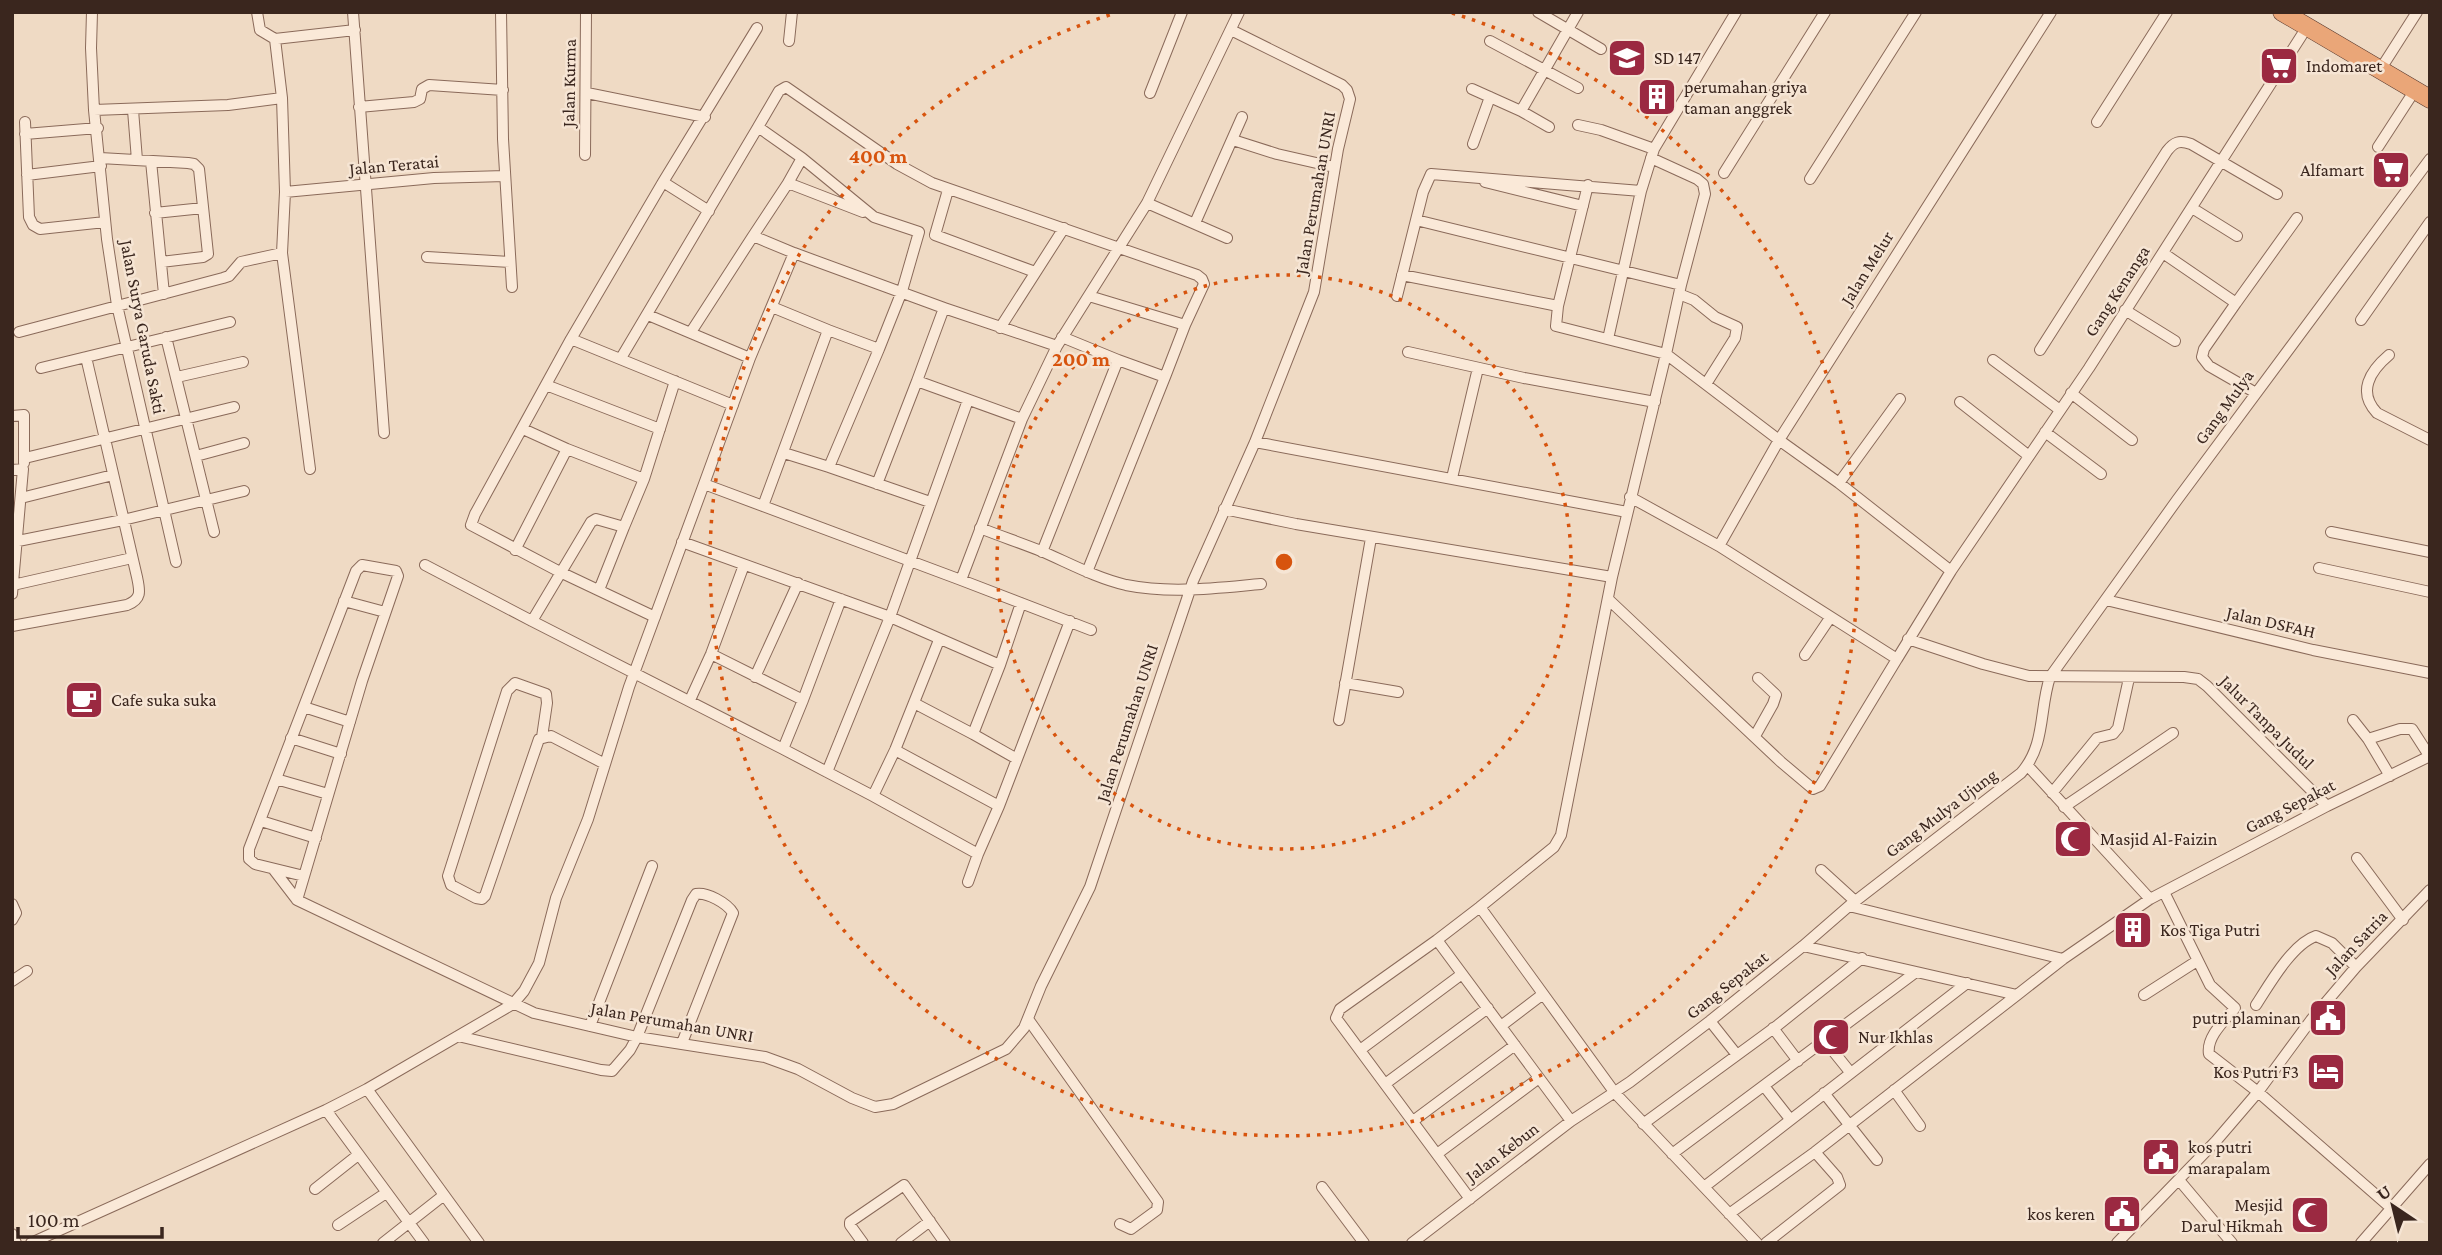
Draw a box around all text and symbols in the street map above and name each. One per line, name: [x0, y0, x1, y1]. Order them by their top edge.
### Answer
school or university icon: SD 147: [1606, 37, 1648, 79]
street label: Jalan Kurma: [558, 39, 580, 129]
supermarket icon: Indomaret: [2258, 45, 2300, 87]
place label: SD 147: [1654, 48, 1701, 68]
place label: Indomaret: [2306, 56, 2383, 76]
building icon: perumahan griya taman anggrek: [1636, 76, 1678, 118]
place label: perumahan griya taman anggrek: [1684, 77, 1807, 118]
street label: Jalan Perumahan UNRI: [1290, 110, 1339, 278]
text: 400 m: [849, 144, 908, 168]
supermarket icon: Alfamart: [2370, 149, 2412, 191]
street label: Jalan Teratai: [346, 151, 440, 179]
place label: Alfamart: [2300, 160, 2365, 180]
street label: Jalan Melur: [1835, 227, 1898, 310]
street label: Jalan Surya Garuda Sakti: [116, 236, 170, 416]
street label: Gang Kenanga: [2080, 242, 2154, 340]
text: 200 m: [1052, 347, 1110, 371]
street label: Gang Mulya: [2190, 366, 2258, 448]
centre of rings: [1272, 550, 1296, 574]
street label: Jalan DSFAH: [2223, 602, 2318, 642]
street label: Jalan Perumahan UNRI: [1091, 641, 1162, 806]
street label: Jalur Tanpa Judul: [2214, 669, 2318, 773]
cafe icon: Cafe suka suka: [63, 679, 105, 721]
place label: Cafe suka suka: [111, 690, 217, 710]
street label: Gang Mulya Ujung: [1881, 764, 2002, 862]
street label: Gang Sepakat: [2242, 774, 2339, 837]
mosque icon: Masjid Al-Faizin: [2052, 818, 2094, 860]
place label: Masjid Al-Faizin: [2100, 829, 2218, 850]
street label: Jalan Satria: [2319, 906, 2391, 981]
building icon: Kos Tiga Putri: [2112, 909, 2154, 951]
place label: Kos Tiga Putri: [2160, 920, 2260, 940]
street label: Gang Sepakat: [1682, 946, 1773, 1023]
street label: Jalan Perumahan UNRI: [587, 997, 755, 1046]
public building icon: putri plaminan: [2307, 997, 2349, 1039]
place label: putri plaminan: [2192, 1008, 2301, 1028]
mosque icon: Nur Ikhlas: [1810, 1016, 1852, 1058]
place label: Nur Ikhlas: [1858, 1027, 1933, 1047]
hotel icon: Kos Putri F3: [2305, 1051, 2347, 1093]
place label: Kos Putri F3: [2213, 1062, 2299, 1082]
street label: Jalan Kebun: [1460, 1118, 1543, 1187]
public building icon: kos putri marapalam: [2140, 1136, 2182, 1178]
place label: kos putri marapalam: [2188, 1137, 2271, 1178]
north arrow: [2358, 1171, 2428, 1241]
text: U: [2372, 1180, 2395, 1205]
public building icon: kos keren: [2101, 1193, 2143, 1235]
mosque icon: Mesjid Darul Hikmah: [2289, 1194, 2331, 1236]
place label: Mesjid Darul Hikmah: [2181, 1195, 2284, 1236]
scale bar: [18, 1196, 161, 1240]
place label: kos keren: [2027, 1204, 2095, 1224]
text: 100 m: [28, 1208, 80, 1232]

